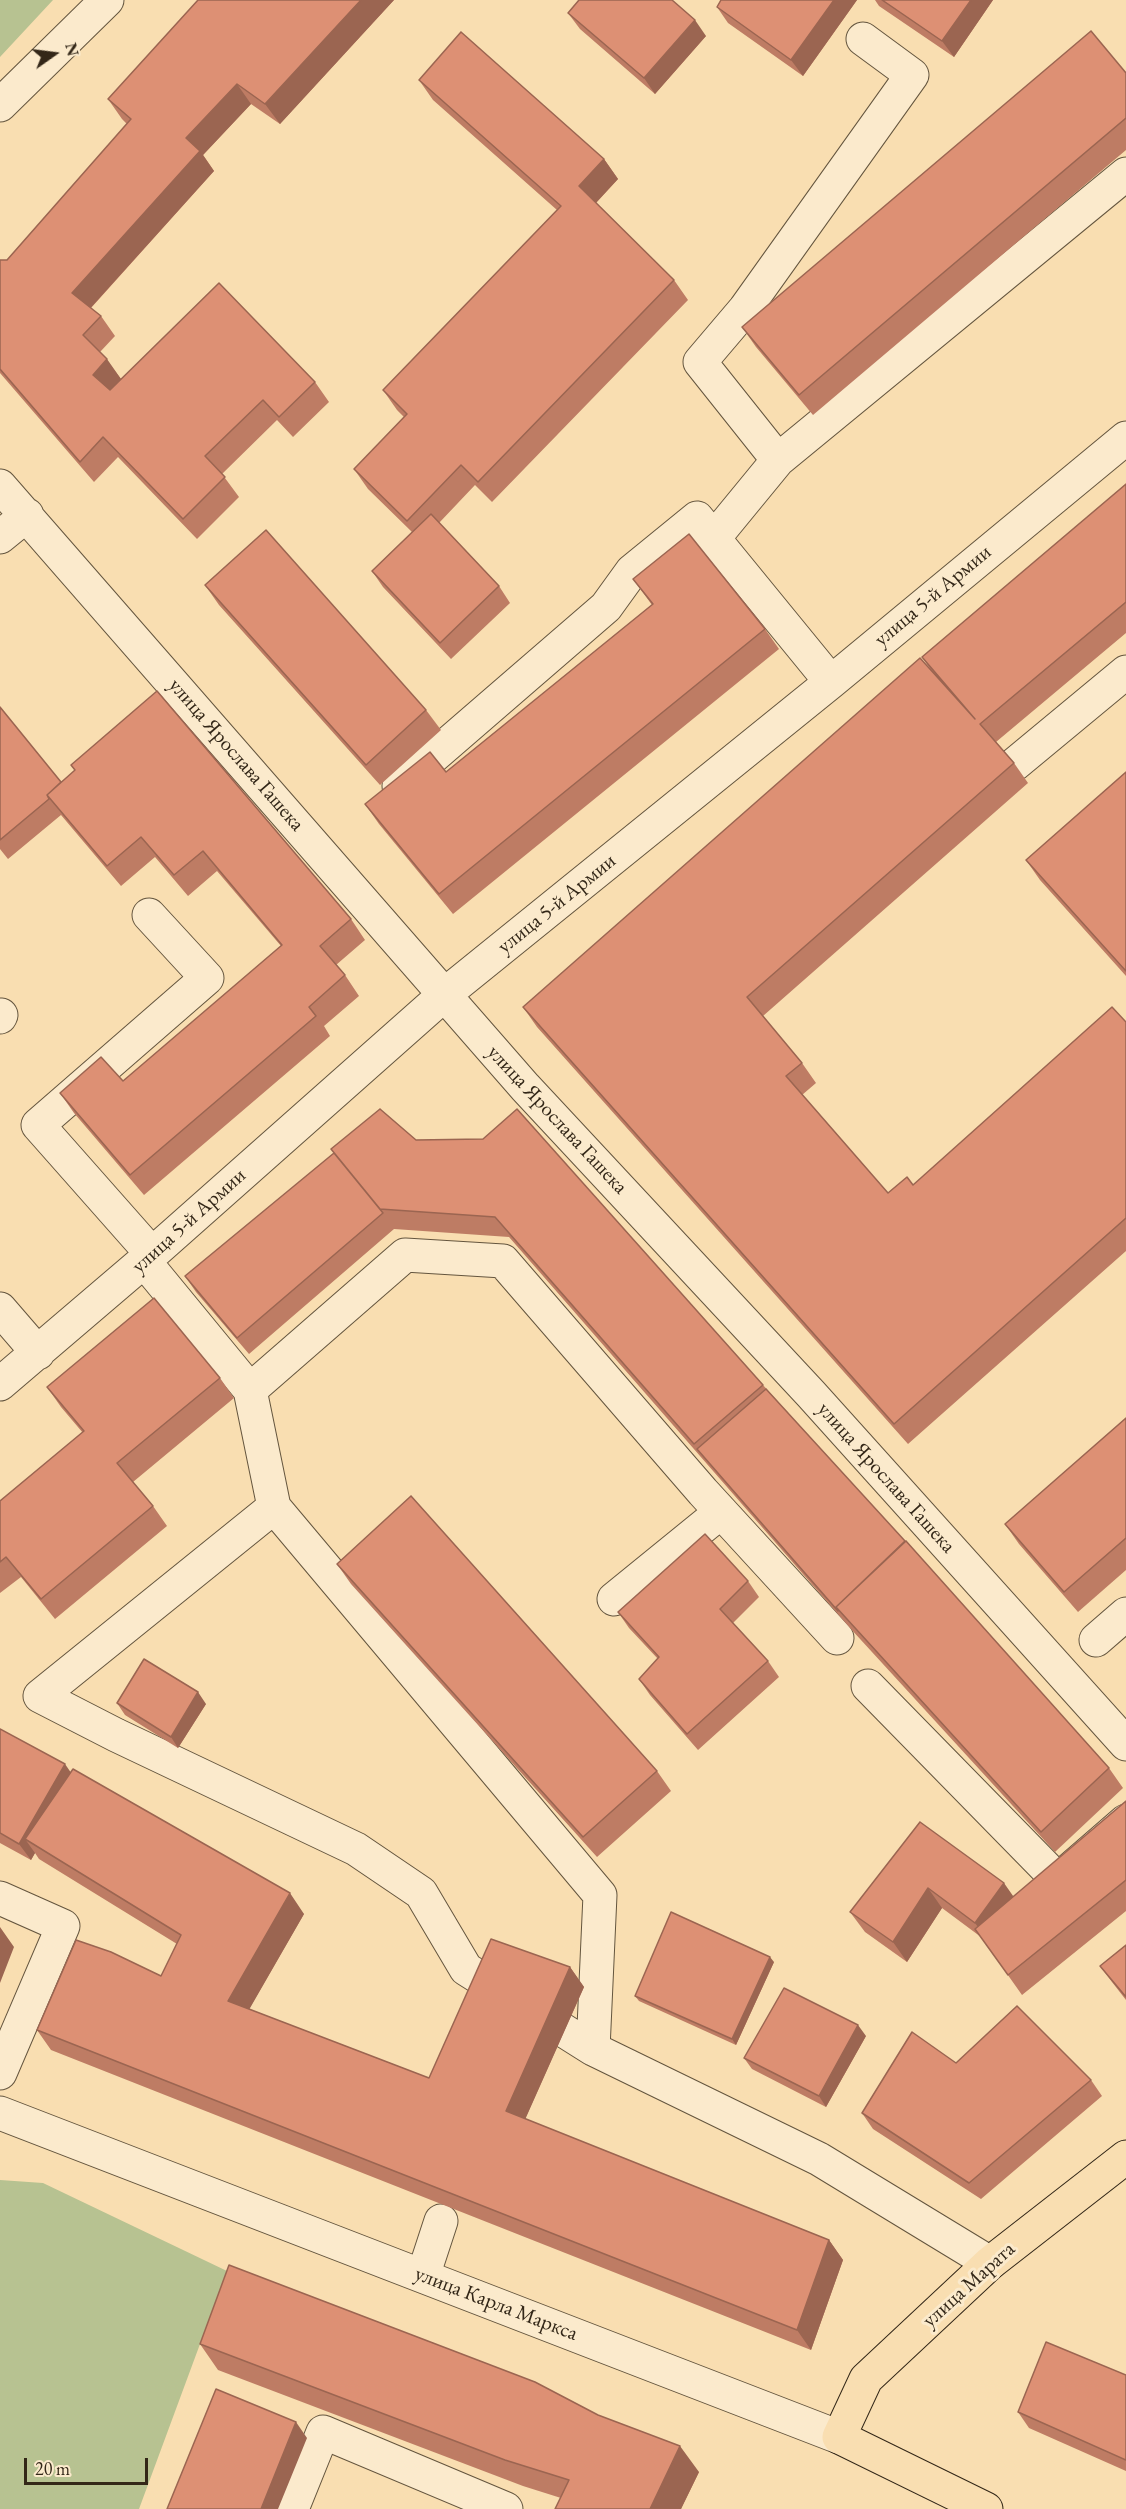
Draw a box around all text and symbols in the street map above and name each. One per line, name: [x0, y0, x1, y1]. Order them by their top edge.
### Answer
north arrow: [24, 24, 84, 84]
text: N: [60, 41, 84, 58]
street label: улица 5-й Армии: [869, 540, 997, 652]
street label: улица Ярослава Гашека: [163, 673, 309, 837]
street label: улица 5-й Армии: [493, 849, 621, 959]
street label: улица Ярослава Гашека: [482, 1040, 632, 1200]
street label: улица 5-й Армии: [127, 1163, 251, 1279]
street label: улица Ярослава Гашека: [812, 1397, 960, 1559]
street label: улица Марата: [917, 2237, 1021, 2333]
street label: улица Карла Маркса: [411, 2261, 581, 2347]
scale bar: [27, 2446, 152, 2484]
text: 20 m: [35, 2457, 70, 2480]

